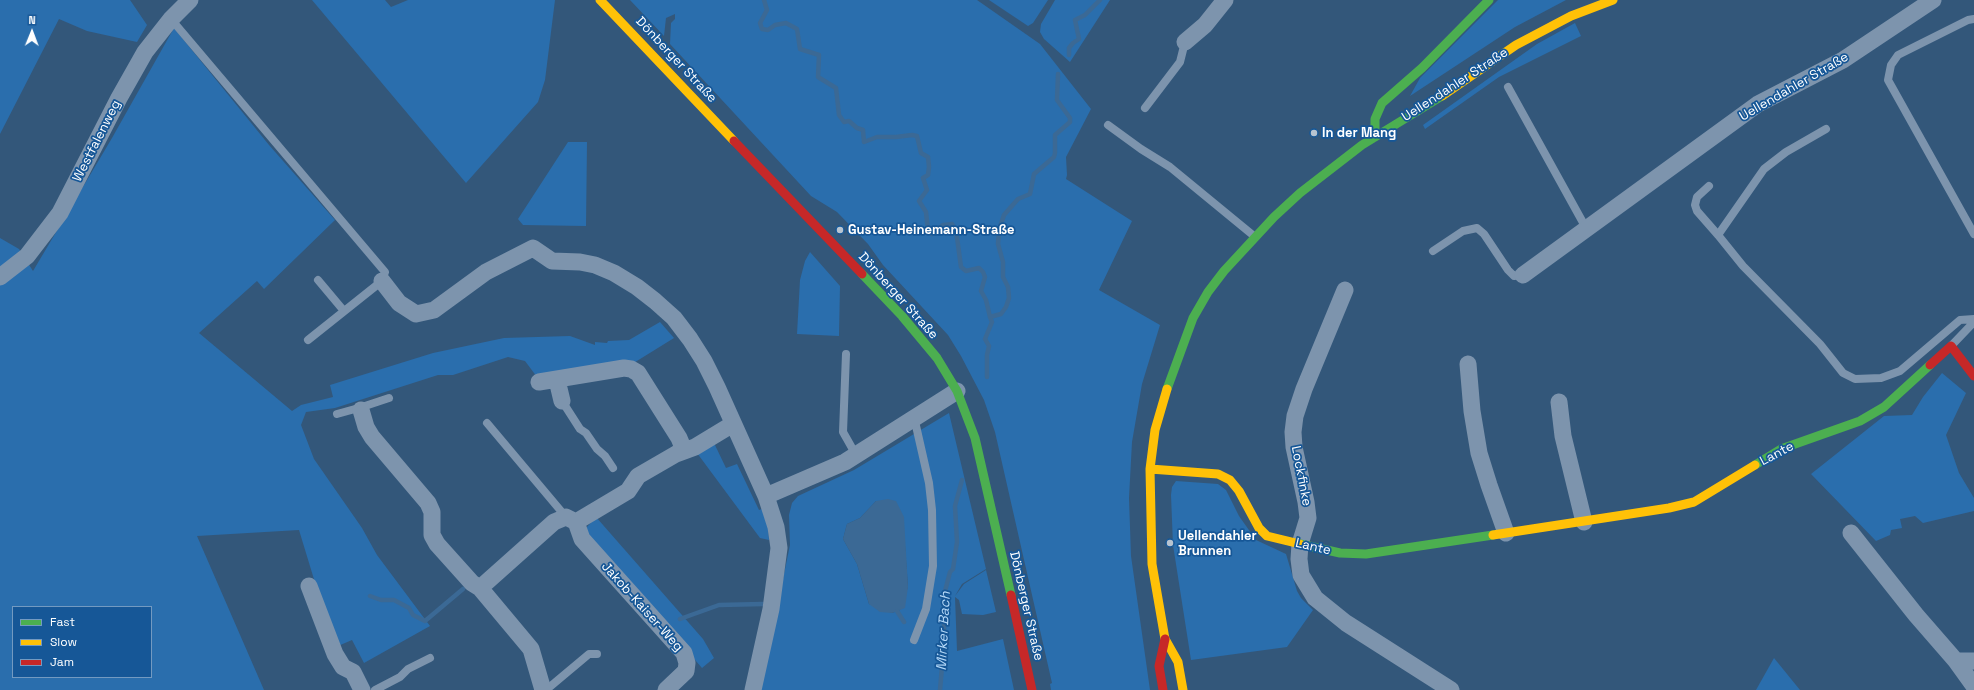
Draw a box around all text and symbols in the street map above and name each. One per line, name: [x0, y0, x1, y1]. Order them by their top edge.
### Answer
north arrow: [12, 12, 52, 52]
text: N: [28, 13, 36, 27]
street label: Dönberger Straße: [632, 14, 720, 106]
street label: Uellendahler Straße: [1399, 45, 1511, 125]
street label: Uellendahler Straße: [1737, 49, 1851, 125]
street label: Westfalenweg: [70, 98, 124, 184]
place label: In der Mang: [1322, 125, 1396, 141]
marker: In der Mang: [1309, 128, 1319, 138]
place label: Gustav-Heinemann-Straße: [848, 222, 1014, 238]
marker: Gustav-Heinemann-Straße: [835, 225, 845, 235]
street label: Dönberger Straße: [855, 249, 941, 343]
street label: Lante: [1758, 439, 1796, 469]
street label: Lockfinke: [1288, 445, 1314, 507]
place label: Uellendahler Brunnen: [1178, 528, 1257, 559]
street label: Lante: [1294, 535, 1332, 559]
marker: Uellendahler Brunnen: [1165, 538, 1175, 548]
street label: Dönberger Straße: [1006, 550, 1046, 662]
street label: Jakob-Kaiser-Weg: [598, 559, 686, 655]
water label: Mirker Bach: [934, 591, 954, 671]
legend: [12, 606, 152, 678]
text: Fast: [50, 614, 75, 630]
text: Slow: [50, 634, 77, 650]
text: Jam: [50, 654, 74, 670]

